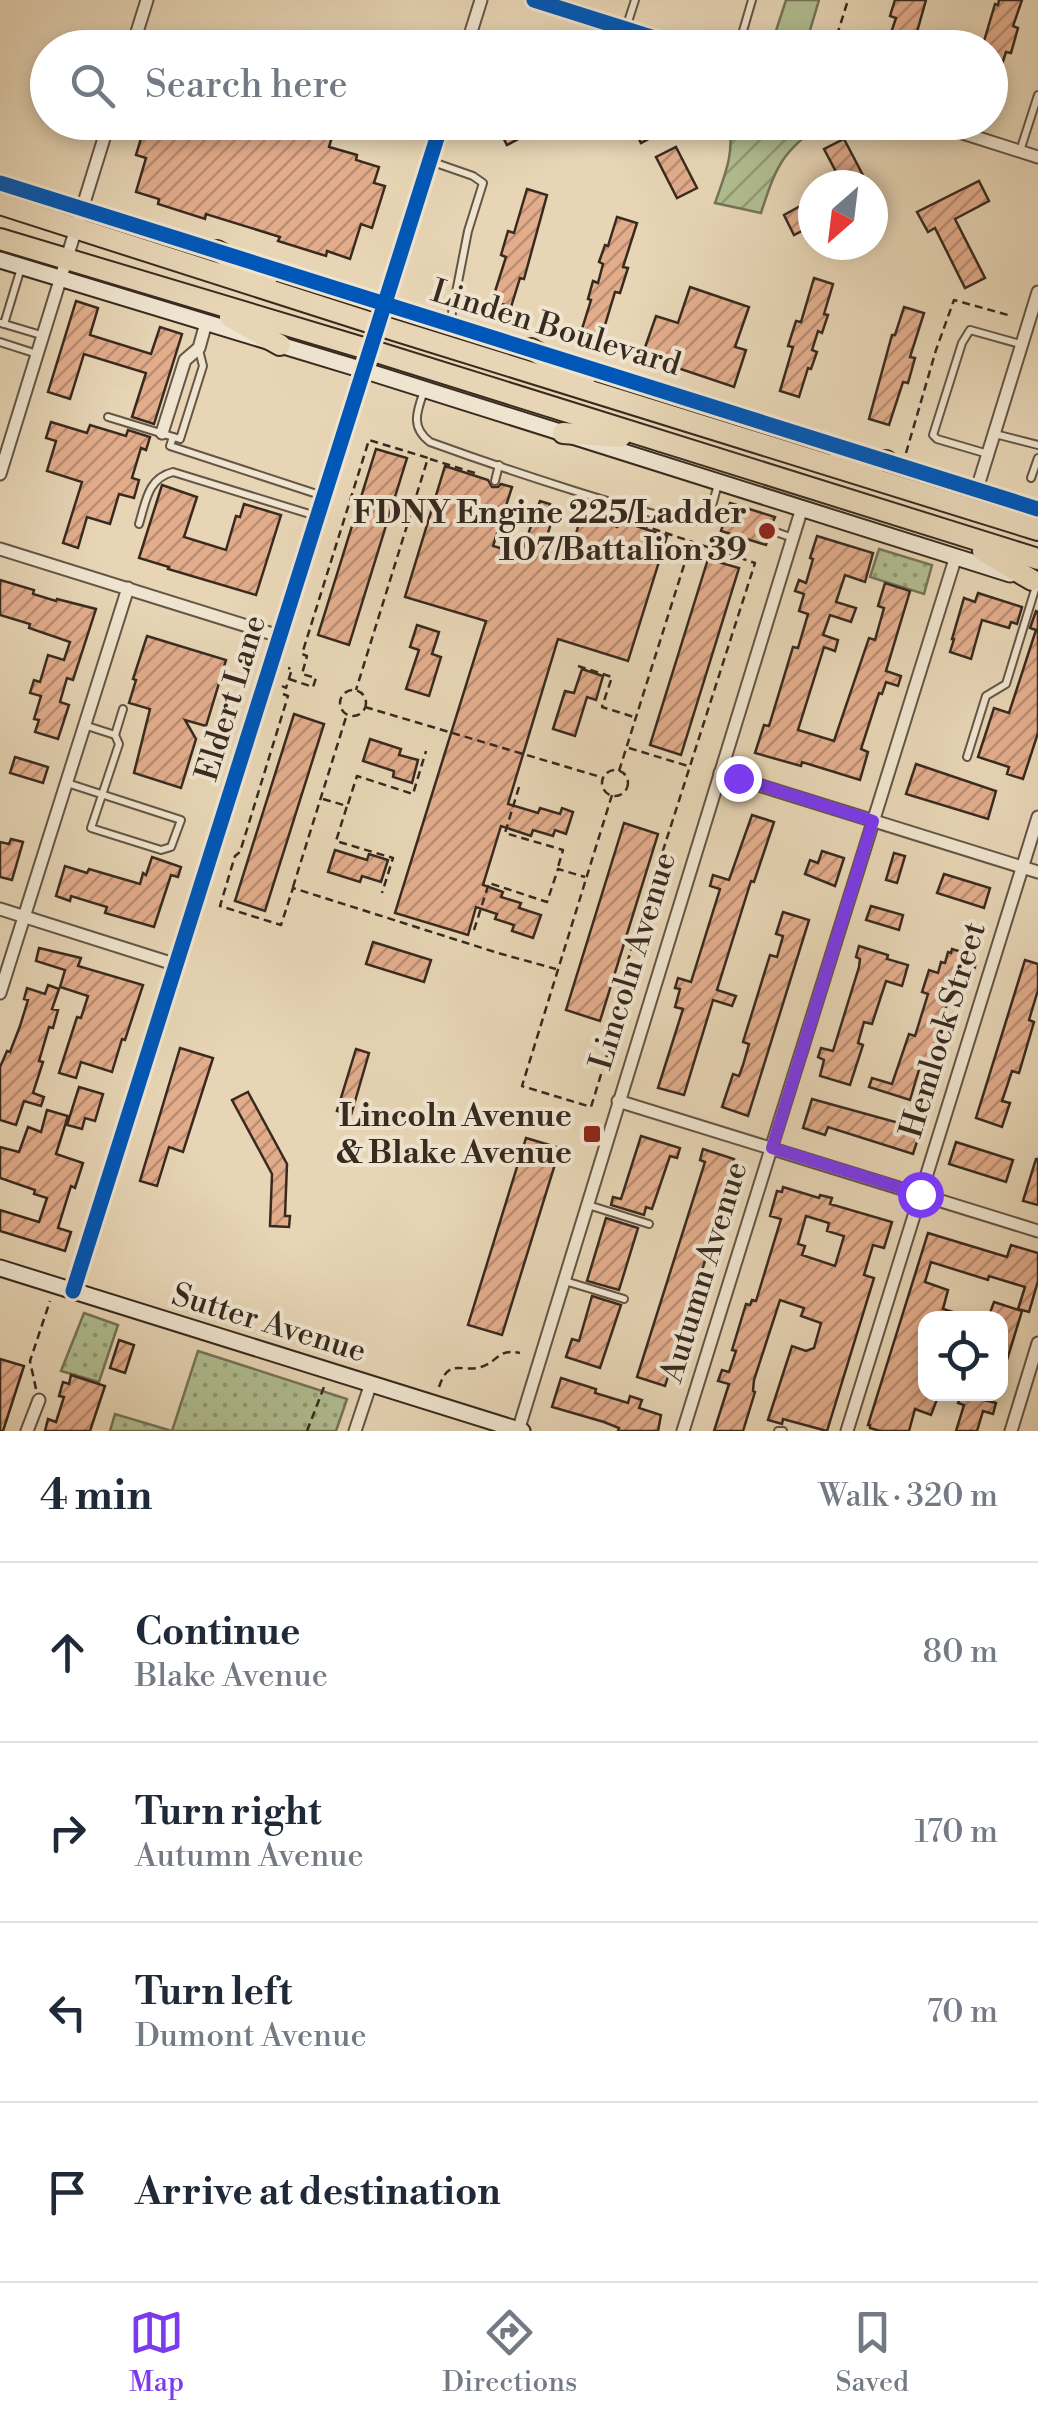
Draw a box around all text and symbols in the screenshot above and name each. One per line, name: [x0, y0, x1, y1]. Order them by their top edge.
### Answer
search box: [30, 30, 1008, 140]
icon: search: [65, 58, 120, 113]
text: Search here: [145, 62, 348, 109]
north arrow: [798, 170, 888, 260]
street label: Linden Boulevard: [426, 271, 686, 385]
place label: FDNY Engine 225/Ladder 107/Battalion 39: [353, 493, 747, 570]
marker: FDNY Engine 225/Ladder 107/Battalion 39: [756, 520, 778, 542]
street label: Eldert Lane: [187, 610, 275, 786]
route end: [716, 756, 762, 802]
street label: Lincoln Avenue: [581, 847, 685, 1075]
street label: Hemlock Street: [891, 917, 995, 1143]
place label: Lincoln Avenue & Blake Avenue: [336, 1096, 572, 1173]
marker: Lincoln Avenue & Blake Avenue: [581, 1123, 603, 1145]
street label: Autumn Avenue: [651, 1157, 757, 1388]
route start: [898, 1172, 944, 1218]
street label: Sutter Avenue: [167, 1274, 371, 1372]
map controls: [918, 1311, 1008, 1401]
button: locate: [918, 1311, 1008, 1401]
text: 4 min: [40, 1470, 152, 1523]
text: Walk · 320 m: [818, 1476, 998, 1516]
text: Continue: [135, 1609, 300, 1656]
icon: ahead: [40, 1625, 95, 1680]
text: 80 m: [923, 1632, 998, 1672]
text: Blake Avenue: [135, 1656, 328, 1696]
text: Turn right: [135, 1789, 321, 1836]
icon: right: [40, 1805, 95, 1860]
text: 170 m: [915, 1812, 998, 1852]
text: Autumn Avenue: [135, 1836, 364, 1876]
text: Turn left: [135, 1969, 292, 2016]
icon: left: [40, 1985, 95, 2040]
text: 70 m: [927, 1992, 998, 2032]
text: Dumont Avenue: [135, 2016, 367, 2056]
icon: arrive: [40, 2165, 95, 2220]
text: Arrive at destination: [135, 2169, 501, 2216]
tab: Map: [129, 2305, 184, 2400]
tab: Directions: [442, 2305, 577, 2400]
tab: Saved: [835, 2305, 909, 2400]

